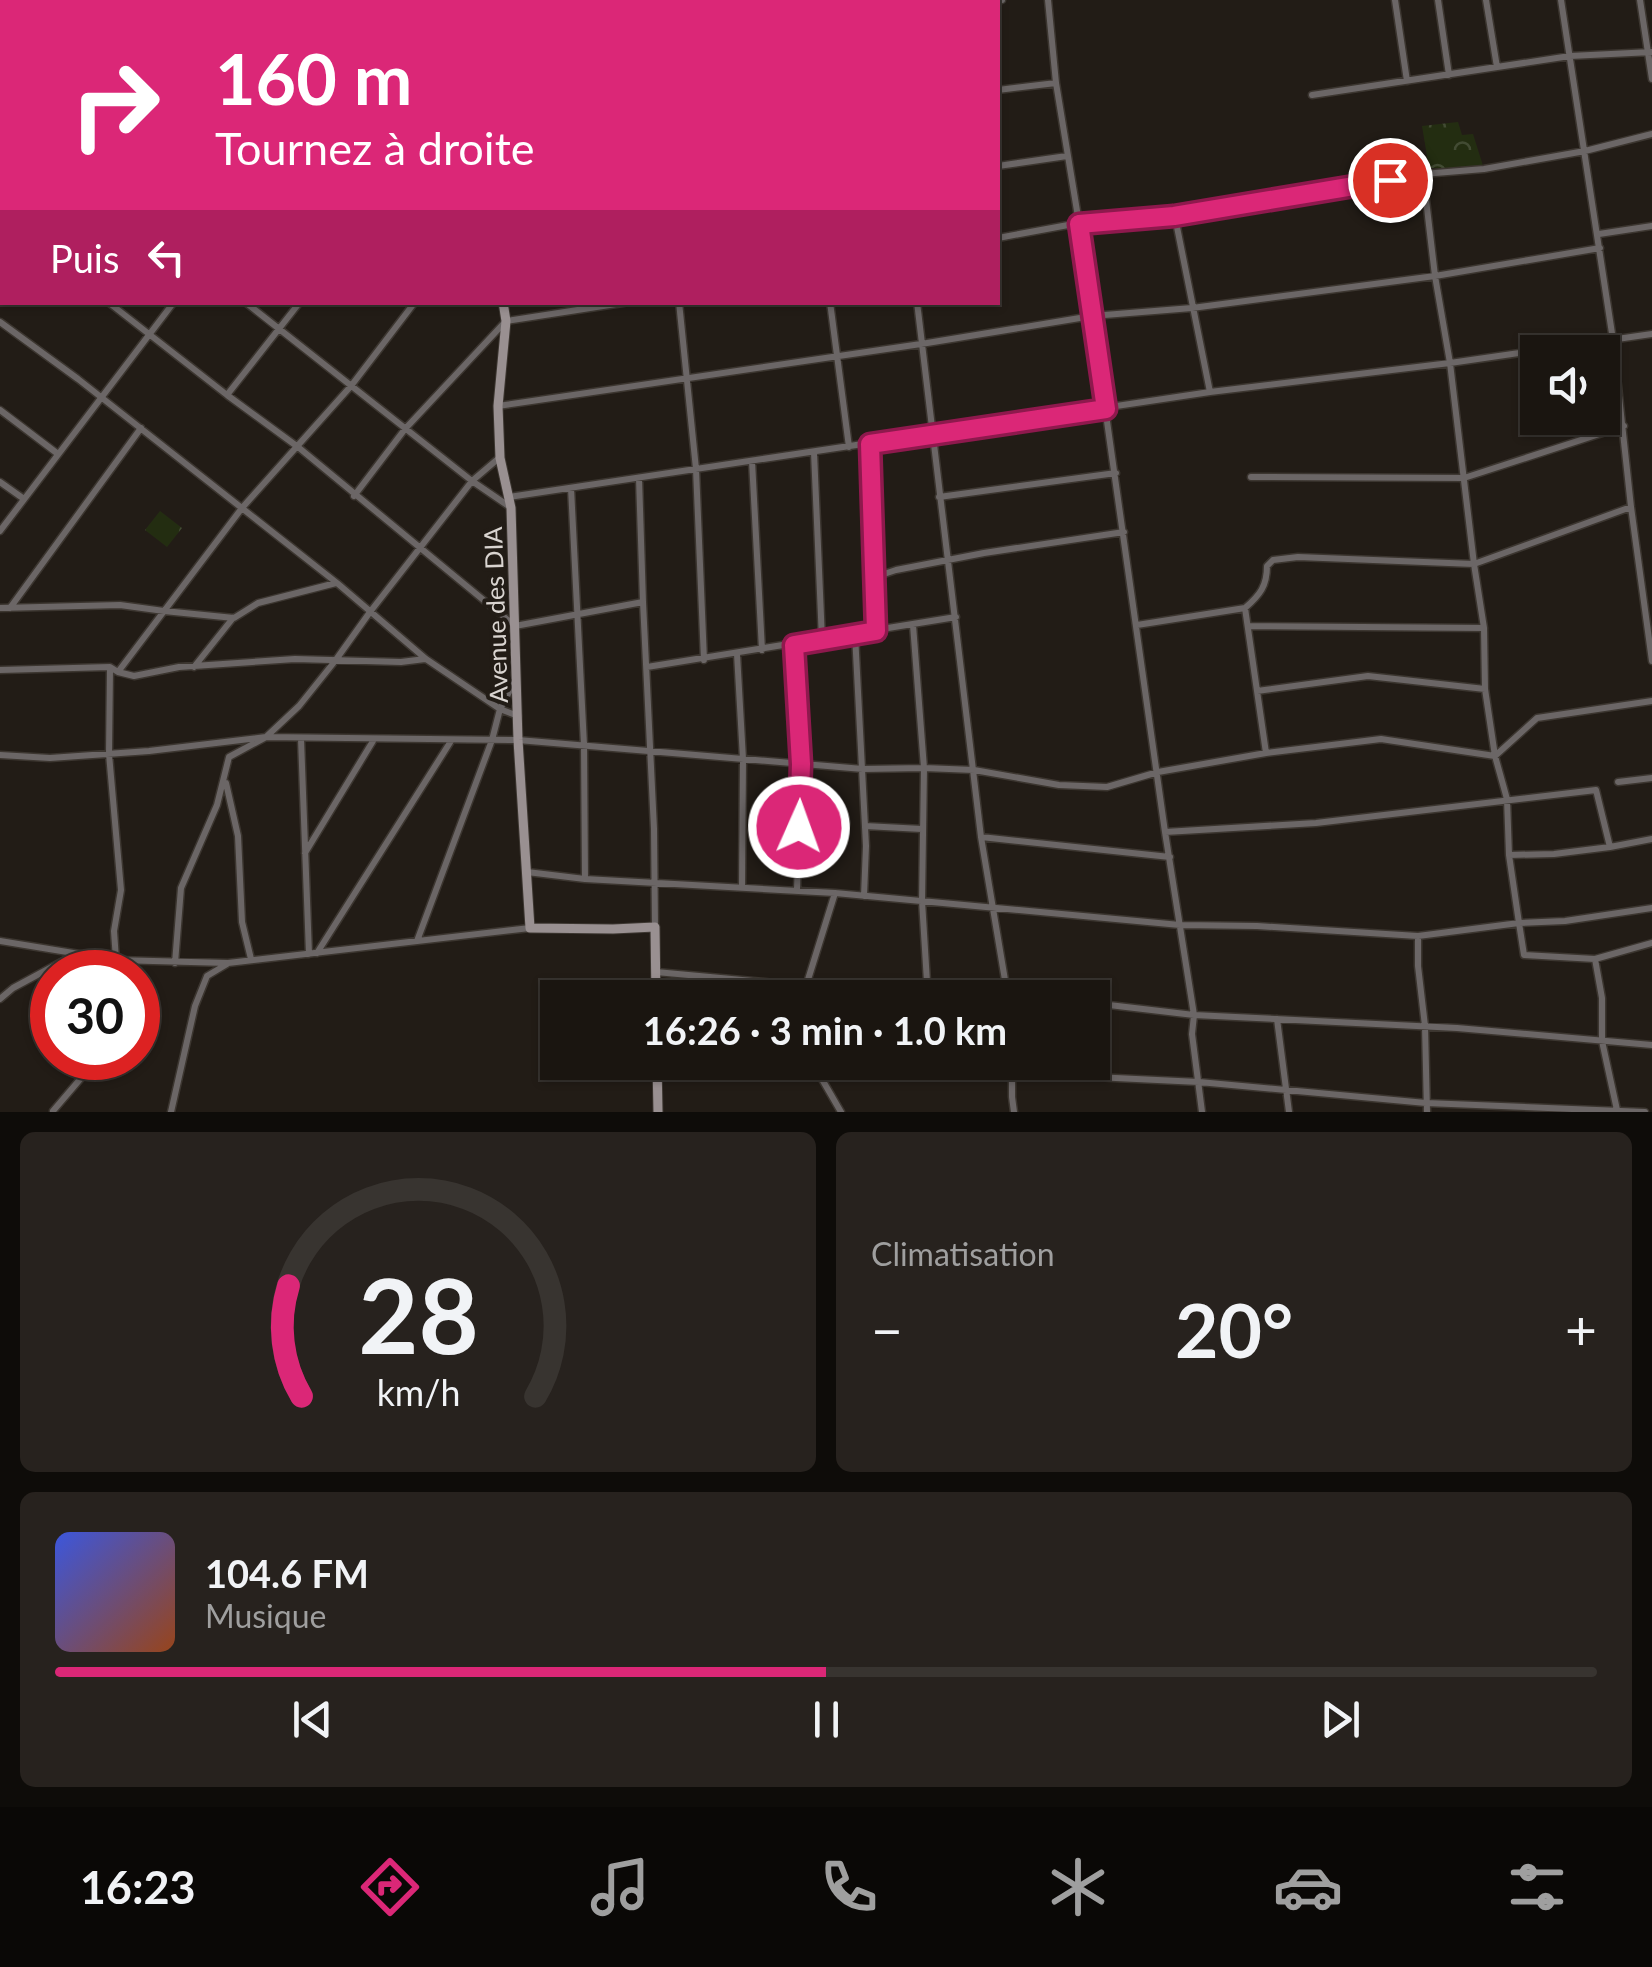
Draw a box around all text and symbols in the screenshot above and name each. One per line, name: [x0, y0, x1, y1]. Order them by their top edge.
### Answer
text: 160 m: [215, 36, 412, 120]
icon: right: [50, 40, 180, 170]
text: Tournez à droite: [215, 121, 534, 175]
pin: [1348, 138, 1433, 223]
icon: arrive: [1363, 153, 1418, 208]
icon: left: [139, 230, 194, 285]
text: Puis: [50, 235, 119, 281]
map controls: [1520, 335, 1620, 435]
button: sound: [1520, 335, 1620, 435]
street label: Avenue des DIA: [477, 526, 513, 704]
position arrow: [747, 775, 851, 879]
speed limit sign: 30: [30, 950, 160, 1080]
text: 16:26 · 3 min · 1.0 km: [643, 1007, 1007, 1053]
text: Climatisation: [871, 1234, 1055, 1273]
text: 28: [358, 1251, 478, 1376]
text: 20°: [1175, 1284, 1293, 1374]
text: −: [871, 1296, 903, 1362]
text: +: [1565, 1296, 1597, 1362]
text: km/h: [376, 1371, 460, 1414]
text: 104.6 FM: [205, 1550, 369, 1596]
text: Musique: [205, 1596, 326, 1635]
icon: previous: [285, 1692, 340, 1747]
icon: pause: [799, 1692, 854, 1747]
icon: next: [1313, 1692, 1368, 1747]
icon: directions: [355, 1852, 425, 1922]
icon: music: [585, 1852, 655, 1922]
icon: phone: [814, 1852, 884, 1922]
icon: climate: [1043, 1852, 1113, 1922]
icon: car: [1273, 1852, 1343, 1922]
icon: filters: [1502, 1852, 1572, 1922]
text: 16:23: [80, 1860, 196, 1914]

